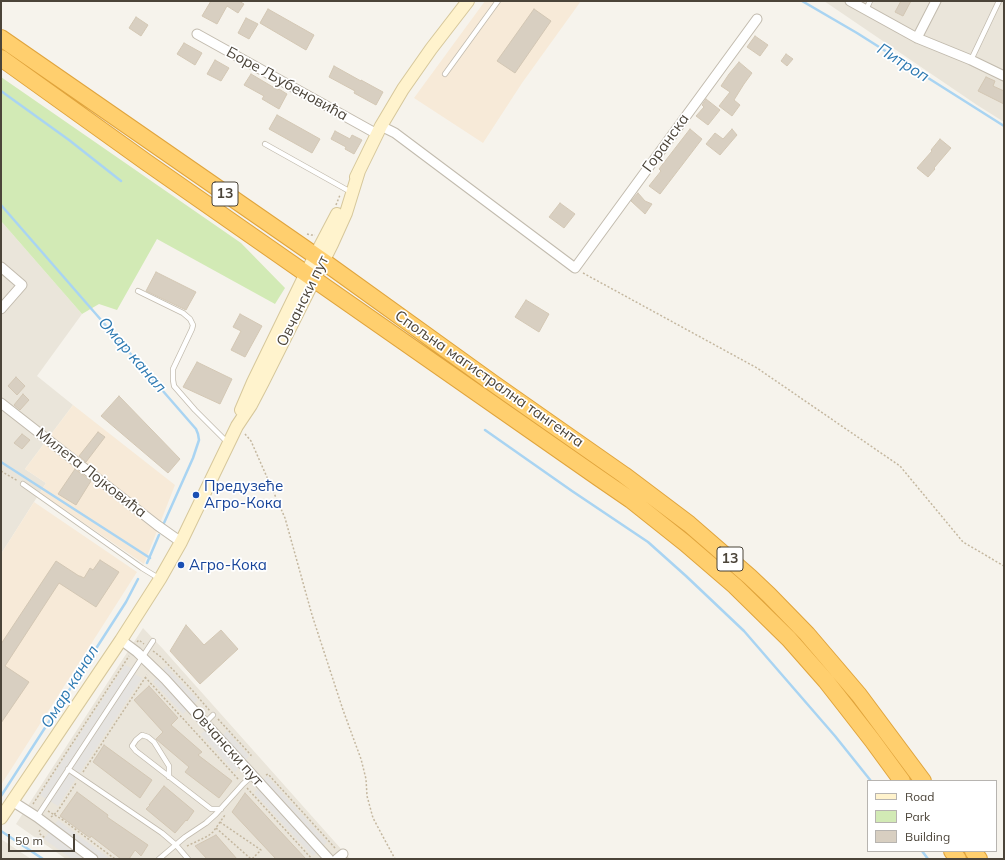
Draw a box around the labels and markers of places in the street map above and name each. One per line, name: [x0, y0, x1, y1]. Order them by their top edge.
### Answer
place label: Предузеће Агро-Кока: [204, 477, 283, 512]
marker: Предузеће Агро-Кока: [191, 490, 201, 500]
place label: Агро-Кока: [189, 556, 267, 574]
marker: Агро-Кока: [176, 560, 186, 570]

